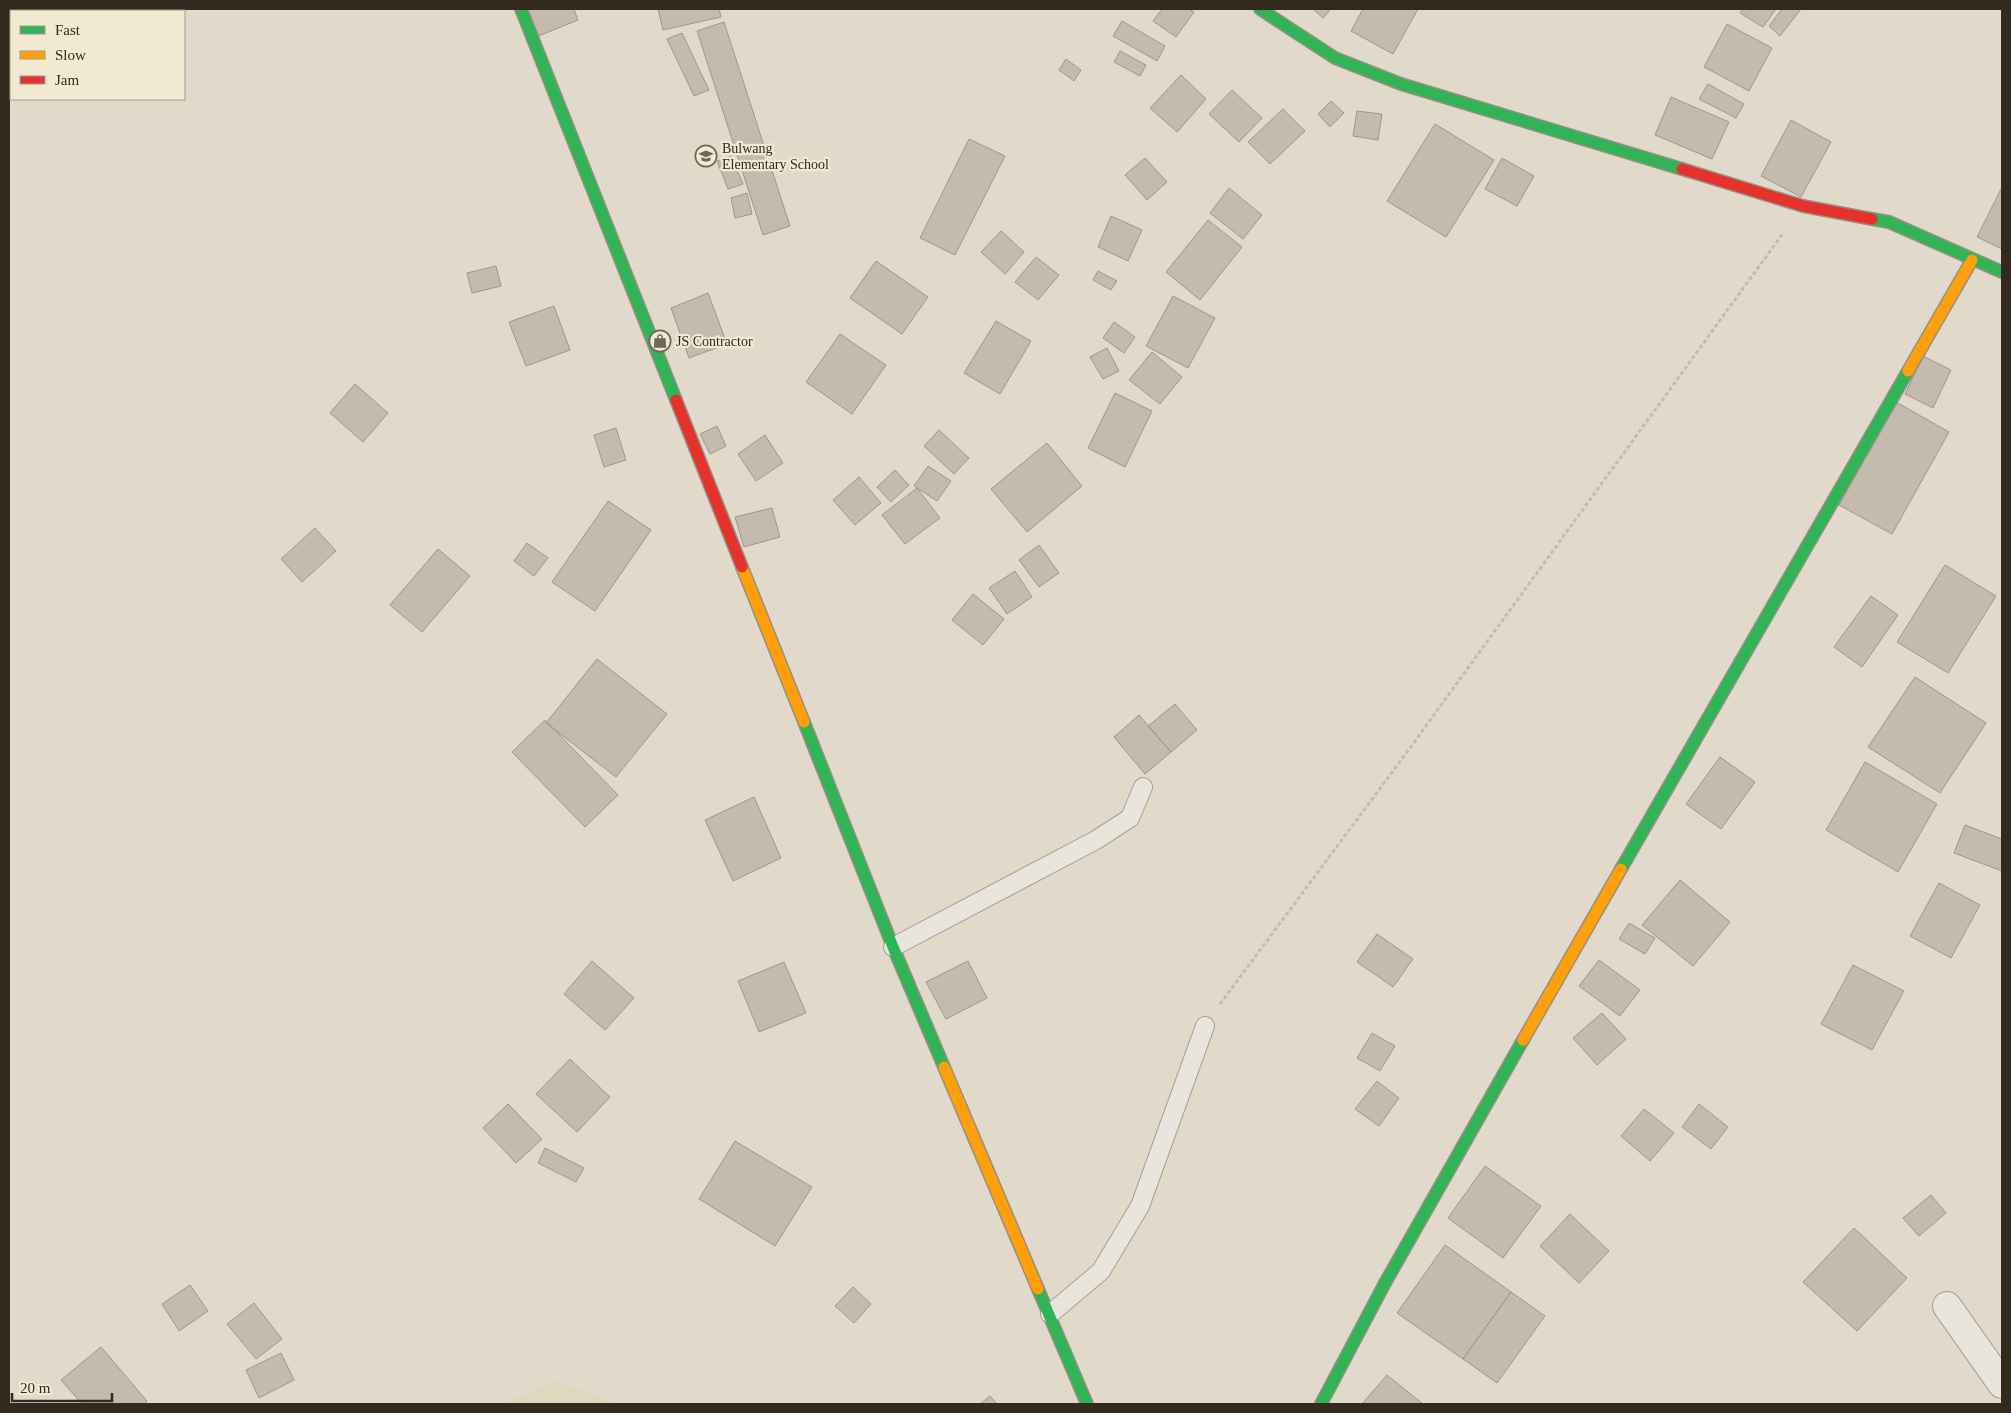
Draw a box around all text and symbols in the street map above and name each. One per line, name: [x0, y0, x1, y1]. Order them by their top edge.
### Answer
legend: [10, 10, 185, 100]
text: Fast: [55, 22, 81, 38]
text: Slow: [55, 47, 86, 63]
text: Jam: [55, 72, 79, 88]
place label: Bulwang Elementary School: [722, 141, 829, 172]
school or university icon: Bulwang Elementary School: [694, 144, 718, 168]
shop icon: JS Contractor: [648, 329, 672, 353]
place label: JS Contractor: [676, 334, 753, 349]
scale bar: [12, 1370, 112, 1402]
text: 20 m: [20, 1380, 51, 1396]

